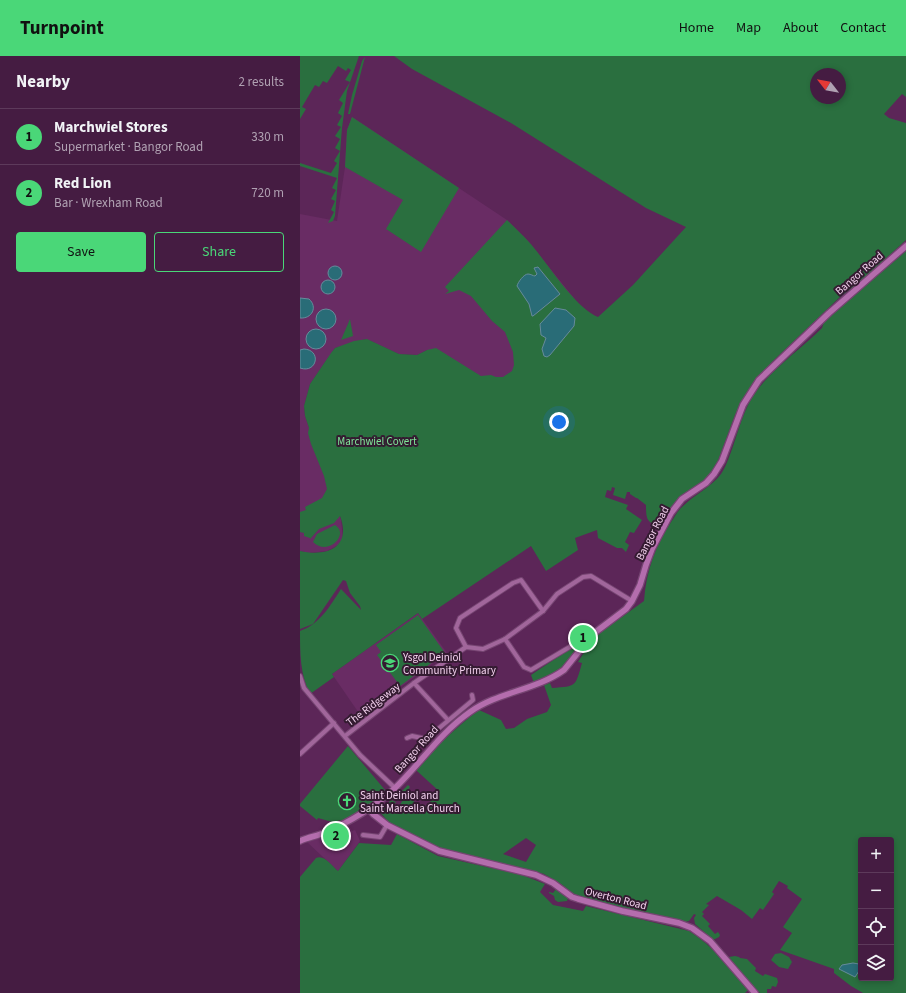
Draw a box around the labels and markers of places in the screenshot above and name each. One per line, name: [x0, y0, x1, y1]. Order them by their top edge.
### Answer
pin: 1: [570, 623, 596, 653]
place label: Ysgol Deiniol Community Primary: [402, 650, 496, 678]
school or university icon: Ysgol Deiniol Community Primary: [380, 653, 400, 673]
place label: Saint Deiniol and Saint Marcella Church: [360, 788, 460, 816]
church icon: Saint Deiniol and Saint Marcella Church: [337, 791, 357, 811]
pin: 2: [323, 821, 349, 851]

